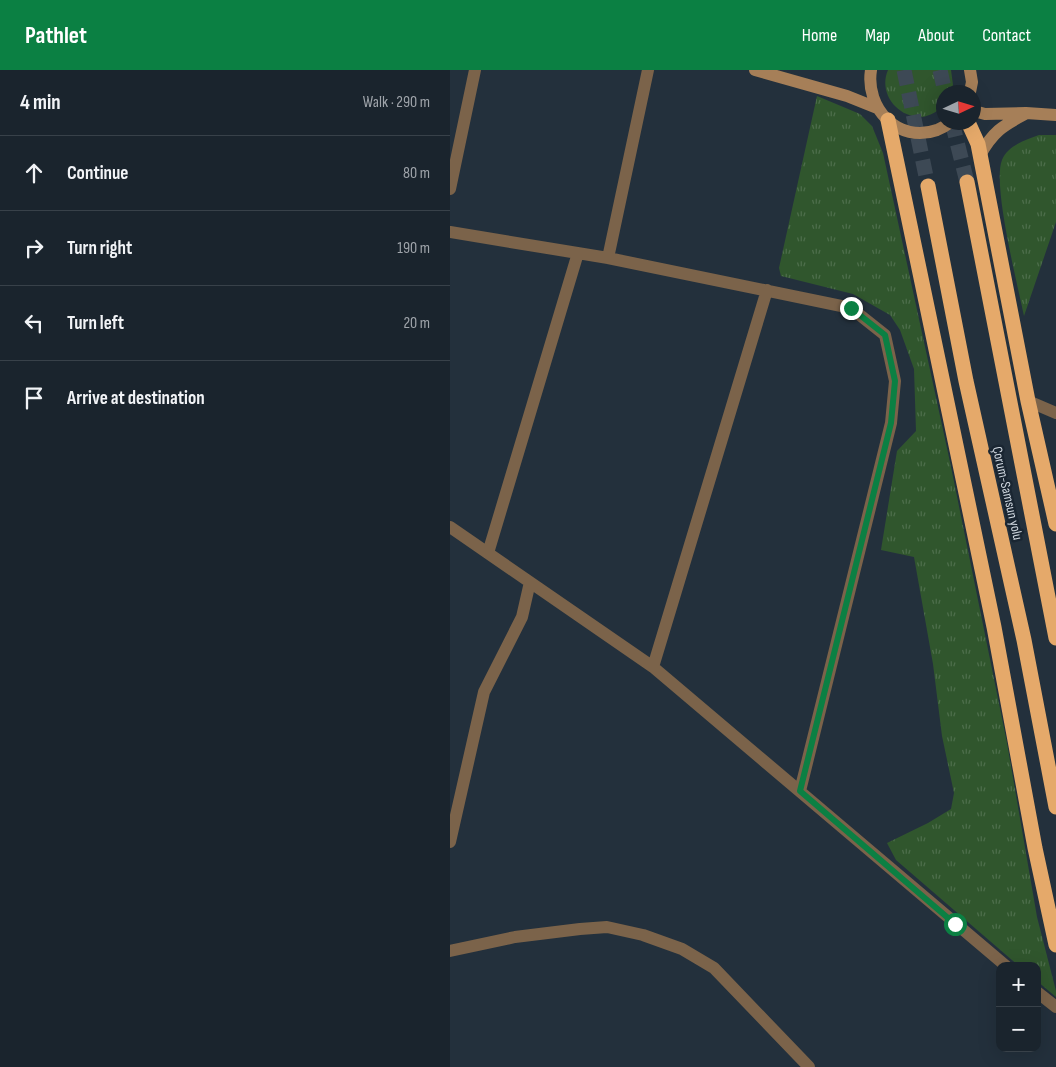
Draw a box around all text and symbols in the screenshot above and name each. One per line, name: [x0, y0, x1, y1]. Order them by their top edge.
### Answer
text: Pathlet: [25, 21, 87, 50]
text: Home: [802, 25, 837, 46]
text: Map: [865, 25, 890, 46]
text: About: [918, 25, 954, 46]
text: Contact: [982, 25, 1031, 46]
north arrow: [936, 85, 981, 130]
text: 4 min: [20, 90, 61, 115]
text: Walk · 290 m: [363, 93, 430, 112]
icon: ahead: [20, 159, 48, 187]
text: Continue: [67, 162, 128, 185]
text: 80 m: [403, 164, 430, 183]
icon: right: [20, 234, 48, 262]
text: Turn right: [67, 237, 132, 260]
text: 190 m: [397, 239, 430, 258]
route end: [840, 297, 863, 320]
icon: left: [20, 309, 48, 337]
text: Turn left: [67, 312, 124, 335]
text: 20 m: [403, 314, 430, 333]
icon: arrive: [20, 384, 48, 412]
text: Arrive at destination: [67, 387, 205, 410]
street label: Çorum-Samsun yolu: [988, 445, 1027, 542]
route start: [944, 913, 967, 936]
map controls: [996, 962, 1041, 1052]
button: +: [996, 962, 1041, 1007]
button: −: [996, 1007, 1041, 1052]

